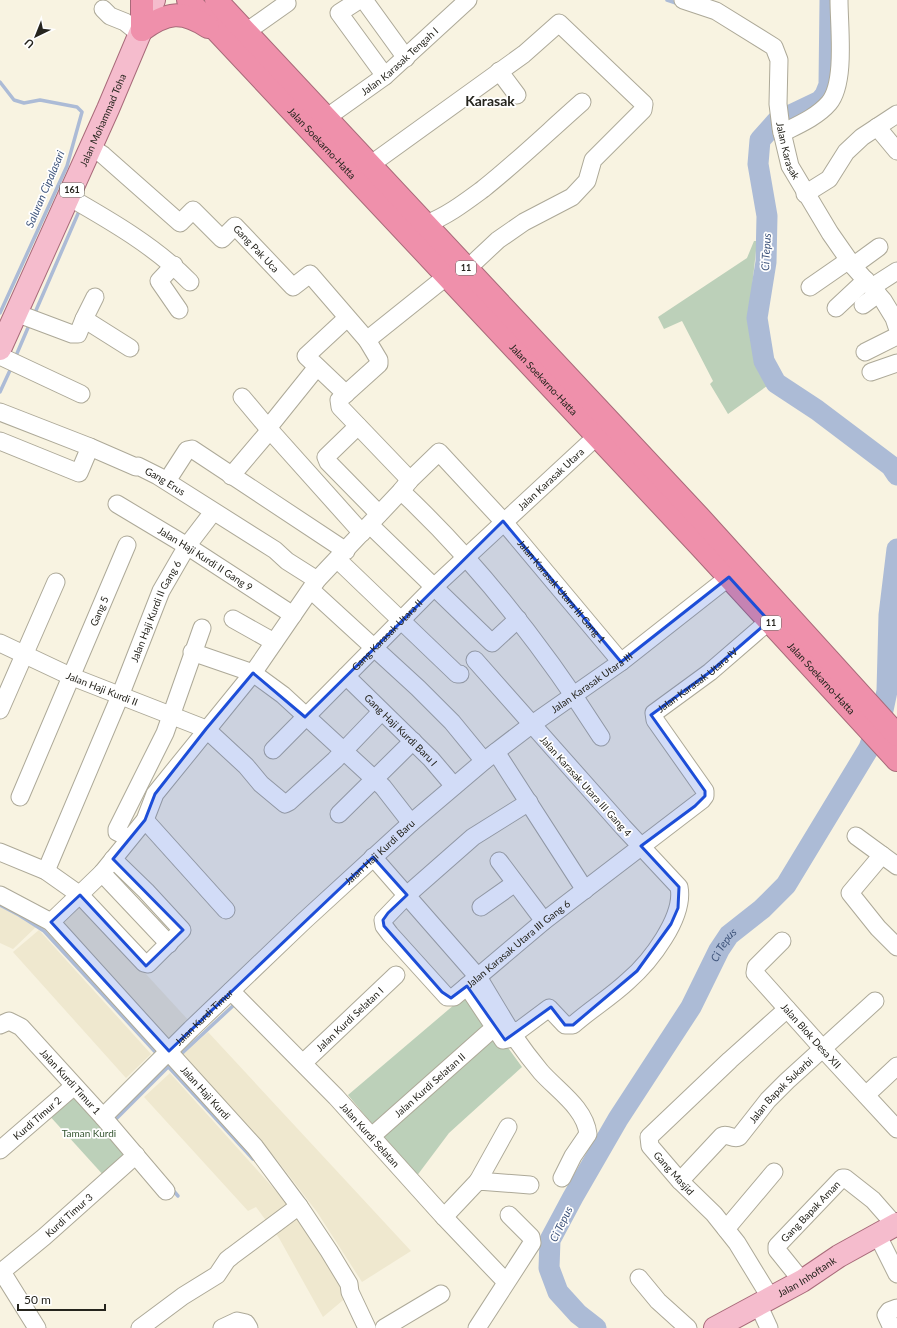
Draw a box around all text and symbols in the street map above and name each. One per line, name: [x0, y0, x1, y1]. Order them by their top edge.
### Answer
north arrow: [16, 16, 56, 56]
street label: Jalan Karasak Tengah I: [358, 25, 440, 97]
text: U: [21, 36, 36, 51]
street label: Jalan Mohammad Toha: [77, 72, 128, 168]
district label: Karasak: [465, 92, 515, 109]
street label: Jalan Soekarno-Hatta: [286, 105, 359, 181]
street label: Jalan Karasak: [774, 122, 803, 182]
water label: Saluran Cipalasari: [22, 148, 67, 229]
road number: 161: [60, 183, 84, 197]
street label: Gang Pak Uca: [231, 222, 282, 275]
water label: Ci Tepus: [758, 232, 773, 271]
road number: 11: [456, 261, 476, 275]
street label: Jalan Soekarno-Hatta: [507, 341, 580, 418]
street label: Jalan Karasak Utara: [515, 445, 586, 513]
street label: Gang Erus: [143, 464, 187, 498]
street label: Jalan Haji Kurdi II Gang 9: [156, 524, 255, 593]
street label: Jalan Karasak Utara III Gang 1: [515, 537, 609, 645]
street label: Jalan Haji Kurdi II Gang 6: [128, 558, 183, 664]
street label: Gang 5: [87, 594, 111, 628]
street label: Gang Karasak Utara II: [349, 597, 425, 673]
road number: 11: [761, 616, 781, 630]
street label: Jalan Soekarno-Hatta: [785, 639, 858, 717]
street label: Jalan Karasak Utara IV: [655, 645, 740, 715]
street label: Jalan Karasak Utara III: [549, 649, 635, 715]
street label: Jalan Haji Kurdi II: [64, 669, 140, 708]
street label: Gang Haji Kurdi Baru I: [362, 691, 440, 768]
street label: Jalan Karasak Utara III Gang 4: [538, 733, 634, 839]
street label: Jalan Haji Kurdi Baru: [342, 817, 417, 887]
street label: Jalan Karasak Utara III Gang 6: [464, 897, 573, 990]
water label: Ci Tepus: [707, 924, 739, 964]
street label: Jalan Kurdi Selatan I: [313, 984, 386, 1054]
street label: Jalan Kurdi Timur: [172, 986, 236, 1048]
street label: Jalan Blok Desa XII: [779, 1001, 844, 1071]
street label: Jalan Kurdi Timur 1: [38, 1046, 104, 1117]
street label: Jalan Kurdi Selatan II: [392, 1050, 468, 1120]
street label: Jalan Bapak Sukarbi: [746, 1055, 815, 1125]
street label: Jalan Haji Kurdi: [178, 1063, 233, 1122]
street label: Kurdi Timur 2: [11, 1094, 64, 1142]
street label: Jalan Kurdi Selatan: [338, 1100, 402, 1169]
park label: Taman Kurdi: [62, 1127, 116, 1139]
street label: Gang Masjid: [651, 1149, 697, 1197]
street label: Gang Bapak Aman: [778, 1178, 842, 1244]
street label: Kurdi Timur 3: [43, 1191, 95, 1239]
water label: Ci Tepus: [546, 1203, 575, 1244]
street label: Jalan Inhoftank: [775, 1253, 839, 1299]
scale bar: [18, 1286, 105, 1312]
text: 50 m: [24, 1292, 51, 1307]

